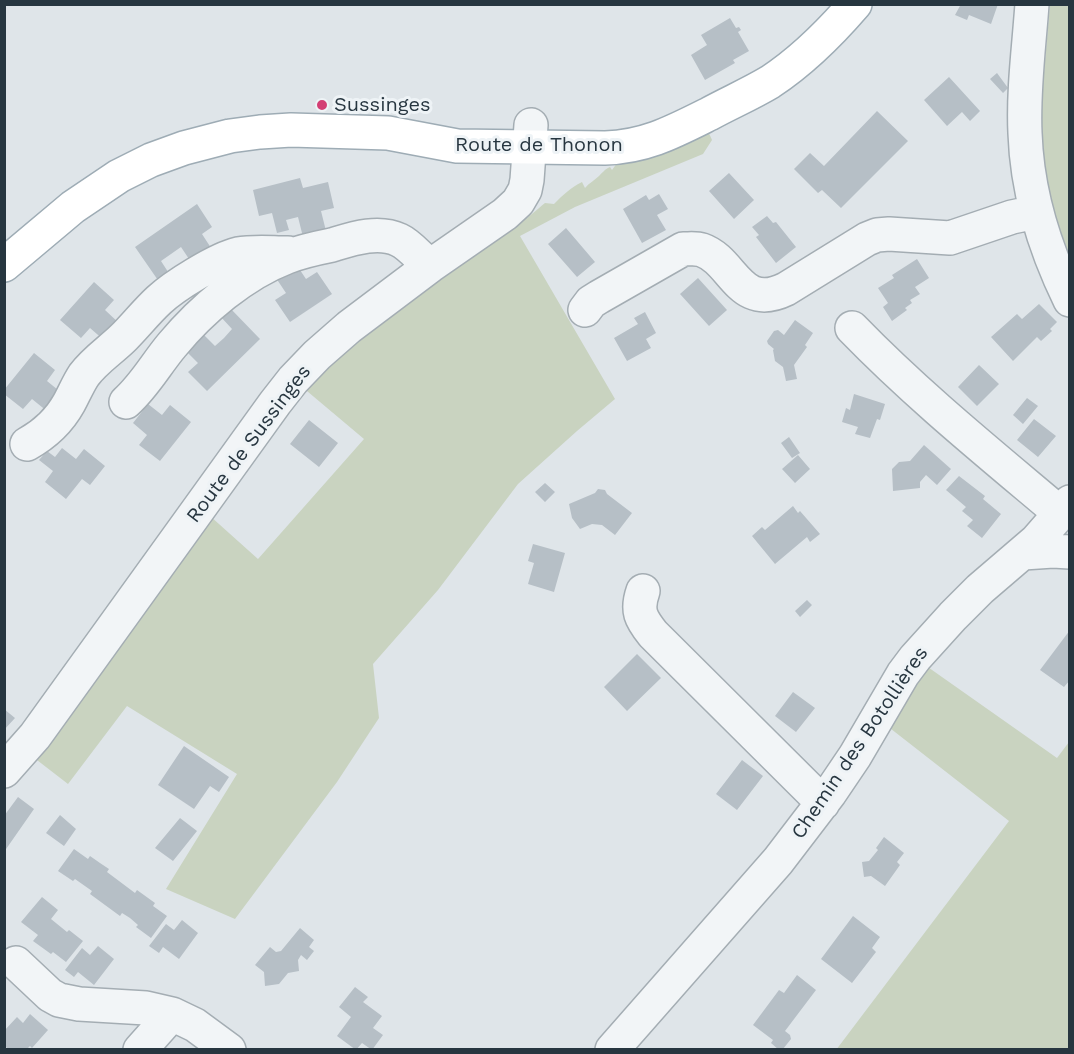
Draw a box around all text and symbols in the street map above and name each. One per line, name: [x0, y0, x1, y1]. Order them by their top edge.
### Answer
place label: Sussinges: [334, 93, 431, 117]
marker: Sussinges: [315, 98, 329, 112]
street label: Route de Thonon: [455, 133, 623, 157]
street label: Route de Sussinges: [182, 360, 316, 528]
street label: Chemin des Botollières: [787, 642, 933, 844]

